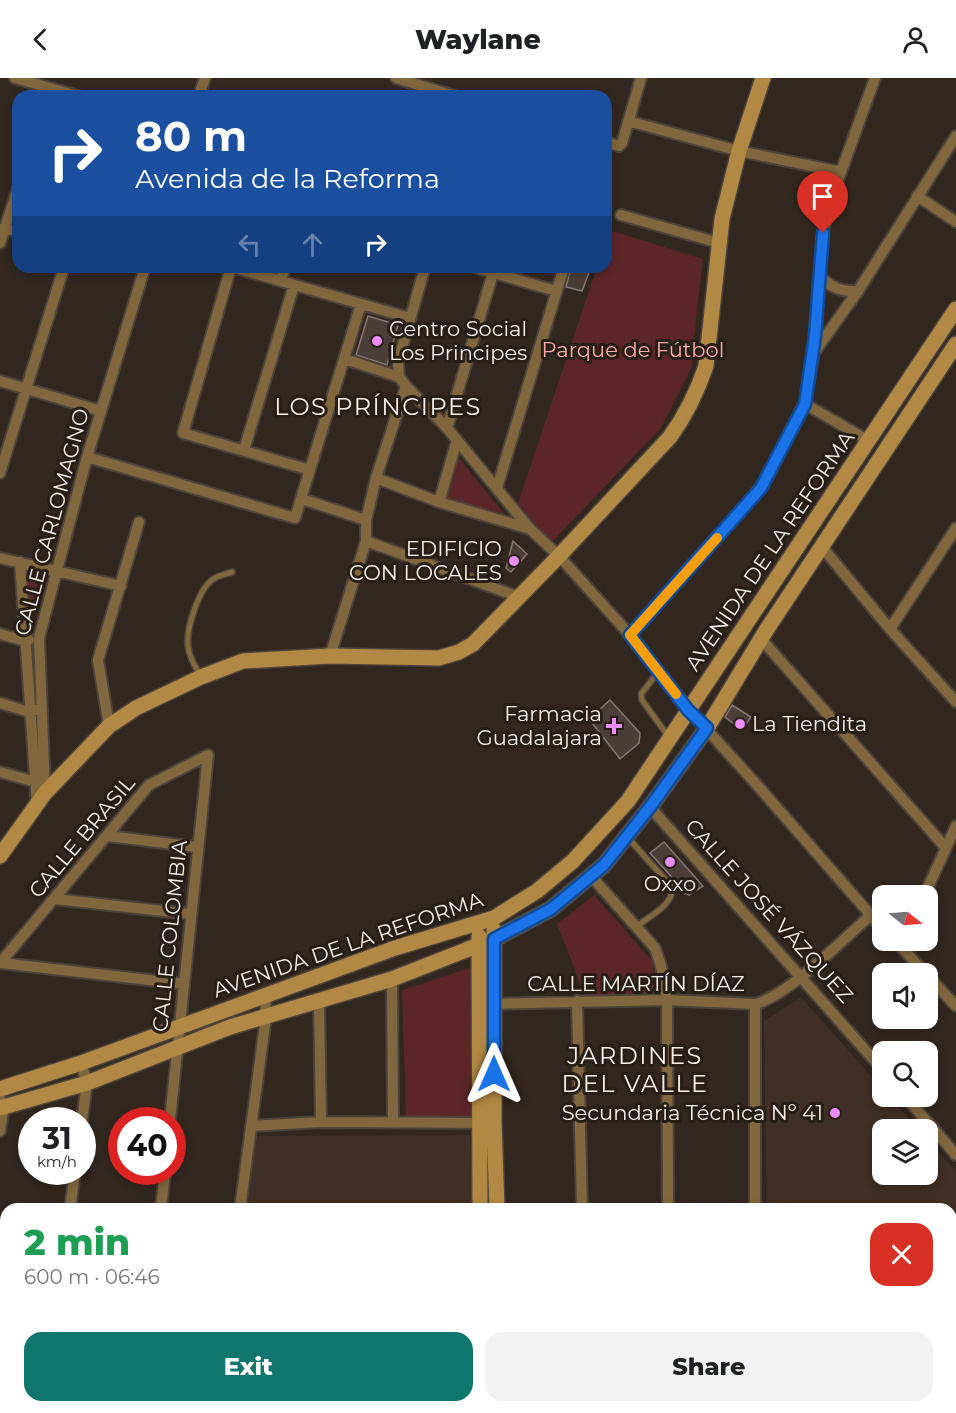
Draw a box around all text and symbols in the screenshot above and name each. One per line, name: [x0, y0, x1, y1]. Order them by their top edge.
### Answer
icon: back: [24, 23, 57, 56]
text: Waylane: [415, 23, 541, 56]
icon: person: [899, 23, 932, 56]
text: 80 m: [135, 110, 247, 162]
icon: right: [36, 114, 114, 192]
text: Avenida de la Reforma: [135, 162, 440, 195]
pin: [797, 171, 848, 233]
icon: arrive: [806, 180, 839, 213]
icon: left: [233, 228, 266, 261]
icon: ahead: [296, 228, 329, 261]
icon: right: [359, 228, 392, 261]
place label: Centro Social Los Principes: [389, 316, 527, 365]
marker: Centro Social Los Principes: [370, 334, 384, 348]
park label: Parque de Fútbol: [542, 337, 724, 362]
district label: LOS PRÍNCIPES: [274, 392, 482, 421]
street label: CALLE CARLOMAGNO: [9, 406, 94, 638]
street label: AVENIDA DE LA REFORMA: [680, 425, 860, 675]
place label: EDIFICIO CON LOCALES: [349, 536, 502, 585]
marker: EDIFICIO CON LOCALES: [507, 554, 521, 568]
place label: Farmacia Guadalajara: [476, 701, 602, 750]
place label: La Tiendita: [752, 711, 867, 736]
marker: La Tiendita: [733, 717, 747, 731]
marker: Farmacia Guadalajara: [607, 719, 621, 733]
street label: CALLE BRASIL: [23, 770, 140, 903]
street label: CALLE JOSÉ VÁZQUEZ: [680, 814, 859, 1008]
street label: CALLE COLOMBIA: [147, 838, 192, 1033]
marker: Oxxo: [663, 855, 677, 869]
place label: Oxxo: [644, 871, 696, 896]
north arrow: [872, 885, 938, 951]
map controls: [872, 885, 938, 1185]
street label: AVENIDA DE LA REFORMA: [210, 886, 487, 1003]
button: sound: [872, 963, 938, 1029]
street label: CALLE MARTÍN DÍAZ: [527, 971, 745, 996]
district label: JARDINES DEL VALLE: [561, 1041, 709, 1098]
button: search: [872, 1041, 938, 1107]
position arrow: [462, 1042, 526, 1106]
place label: Secundaria Técnica Nº 41: [562, 1100, 823, 1125]
marker: Secundaria Técnica Nº 41: [828, 1106, 842, 1120]
speed limit sign: 40: [108, 1107, 186, 1185]
button: layers: [872, 1119, 938, 1185]
text: 31: [42, 1120, 72, 1157]
text: km/h: [37, 1152, 77, 1171]
text: 2 min: [24, 1220, 130, 1264]
button: close: [870, 1223, 933, 1286]
text: 600 m · 06:46: [24, 1265, 160, 1289]
button: Exit: [24, 1332, 473, 1401]
button: Share: [485, 1332, 933, 1401]

